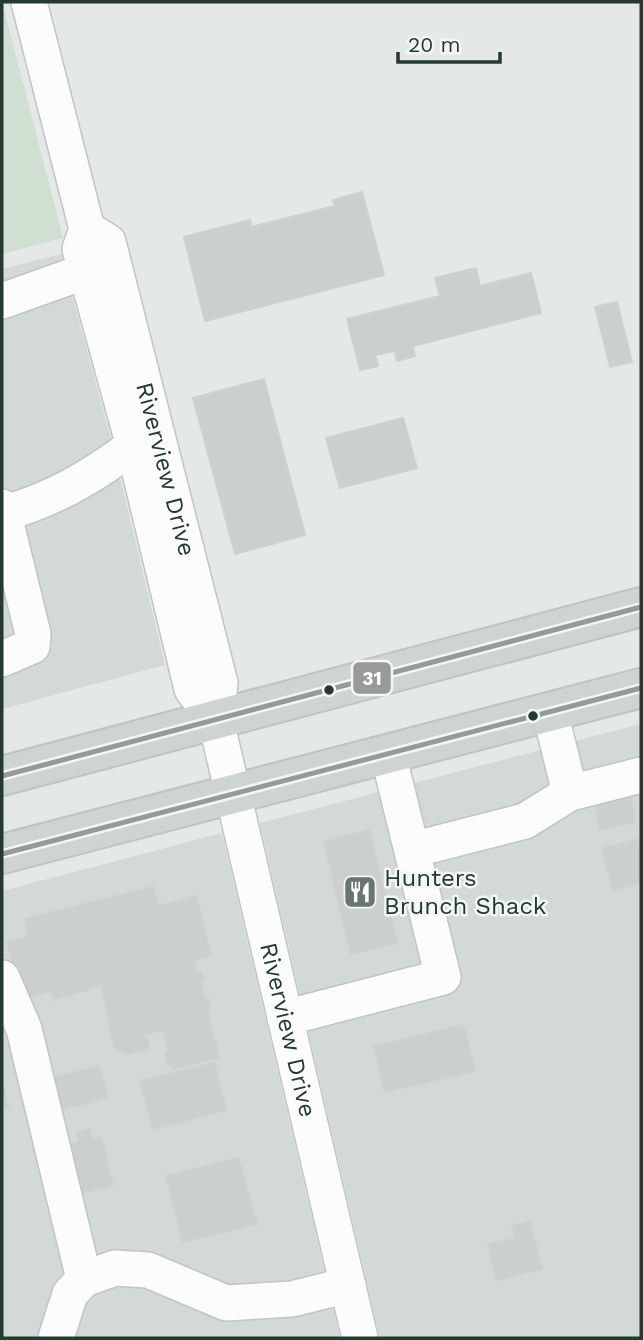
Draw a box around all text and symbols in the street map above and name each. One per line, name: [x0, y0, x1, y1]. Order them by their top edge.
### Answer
scale bar: [398, 21, 500, 65]
text: 20 m: [408, 32, 460, 57]
street label: Riverview Drive: [130, 379, 201, 559]
line badge: 31: [352, 661, 392, 695]
text: 31: [362, 667, 382, 690]
unlabelled marker: [322, 683, 336, 697]
unlabelled marker: [526, 709, 540, 723]
place label: Hunters Brunch Shack: [384, 864, 547, 920]
restaurant icon: Hunters Brunch Shack: [341, 873, 379, 911]
street label: Riverview Drive: [254, 940, 322, 1120]

